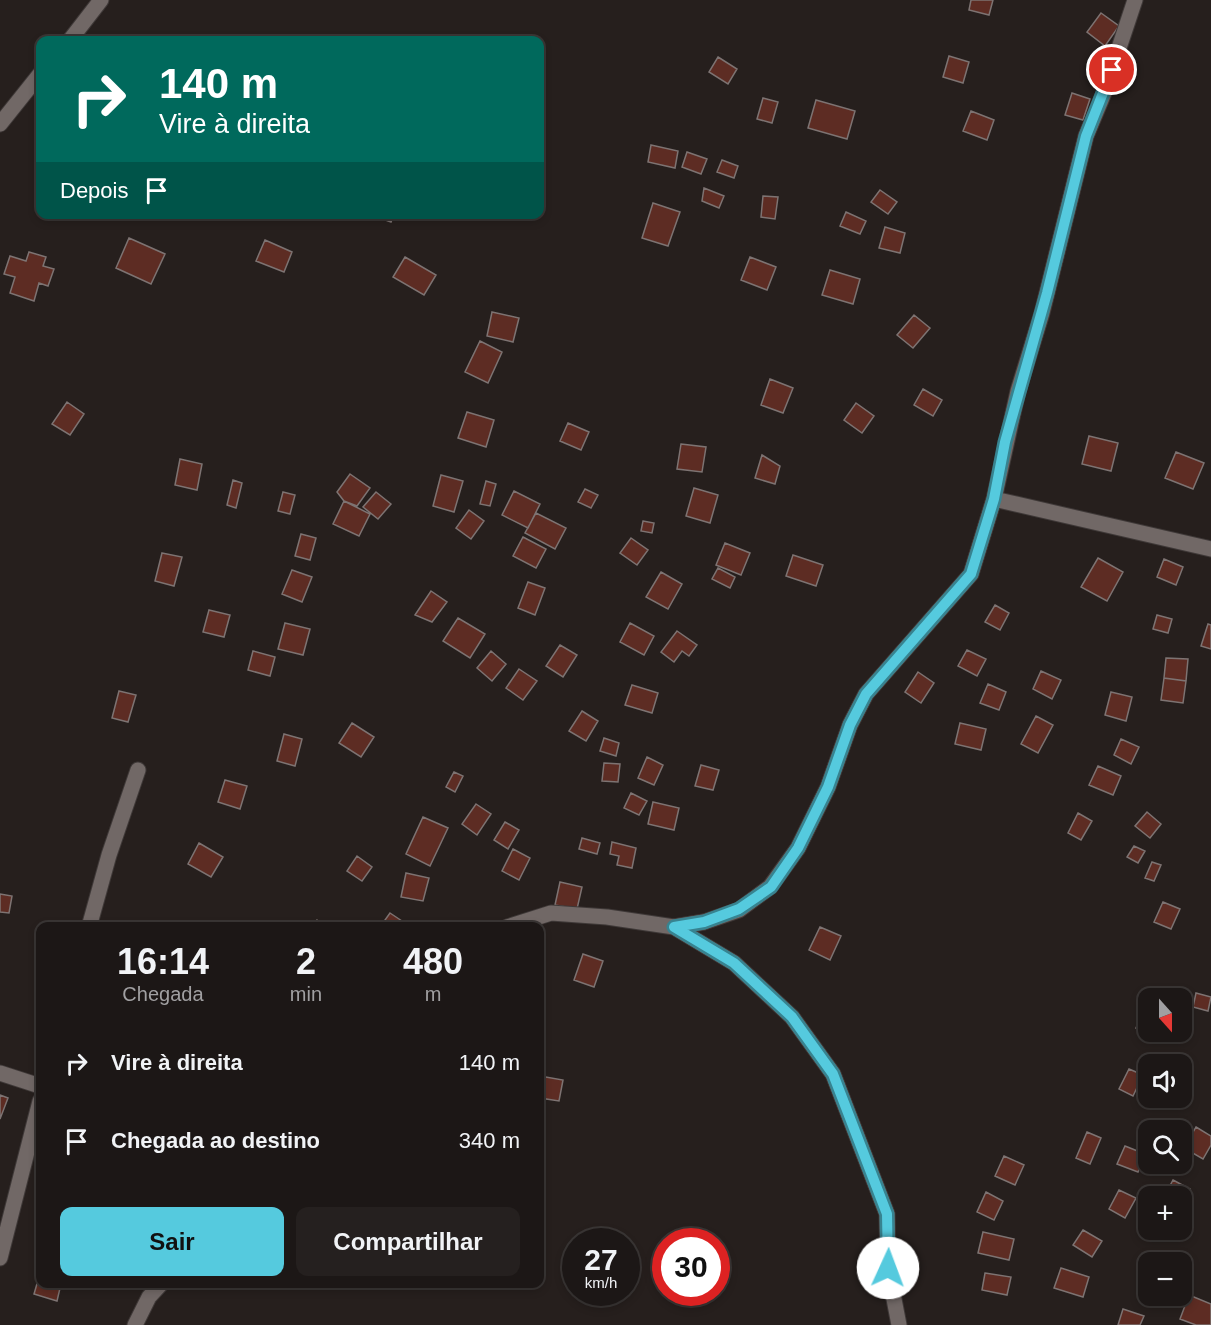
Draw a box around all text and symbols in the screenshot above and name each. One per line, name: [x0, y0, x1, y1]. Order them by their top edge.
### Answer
pin: [1086, 44, 1137, 95]
icon: arrive: [1095, 53, 1128, 86]
icon: right: [60, 60, 138, 138]
text: 140 m: [159, 60, 278, 107]
text: Vire à direita: [159, 109, 310, 139]
icon: arrive: [140, 174, 173, 207]
text: Depois: [60, 178, 128, 203]
text: 16:14: [117, 941, 209, 982]
text: 2: [296, 941, 316, 982]
text: 480: [403, 941, 463, 982]
text: Chegada: [122, 983, 204, 1005]
text: min: [290, 983, 322, 1005]
text: m: [425, 983, 441, 1005]
north arrow: [1138, 988, 1192, 1042]
map controls: [1138, 988, 1192, 1306]
icon: right: [60, 1047, 93, 1080]
text: Vire à direita: [111, 1050, 243, 1075]
text: 140 m: [459, 1050, 520, 1075]
button: sound: [1138, 1054, 1192, 1108]
button: search: [1138, 1120, 1192, 1174]
icon: arrive: [60, 1125, 93, 1158]
text: Chegada ao destino: [111, 1128, 320, 1153]
text: 340 m: [459, 1128, 520, 1153]
button: +: [1138, 1186, 1192, 1240]
button: Sair: [60, 1207, 284, 1276]
button: Compartilhar: [296, 1207, 520, 1276]
speed limit sign: 30: [652, 1228, 730, 1306]
position arrow: [856, 1236, 920, 1300]
text: 27: [584, 1243, 618, 1276]
button: −: [1138, 1252, 1192, 1306]
text: km/h: [585, 1274, 617, 1291]

